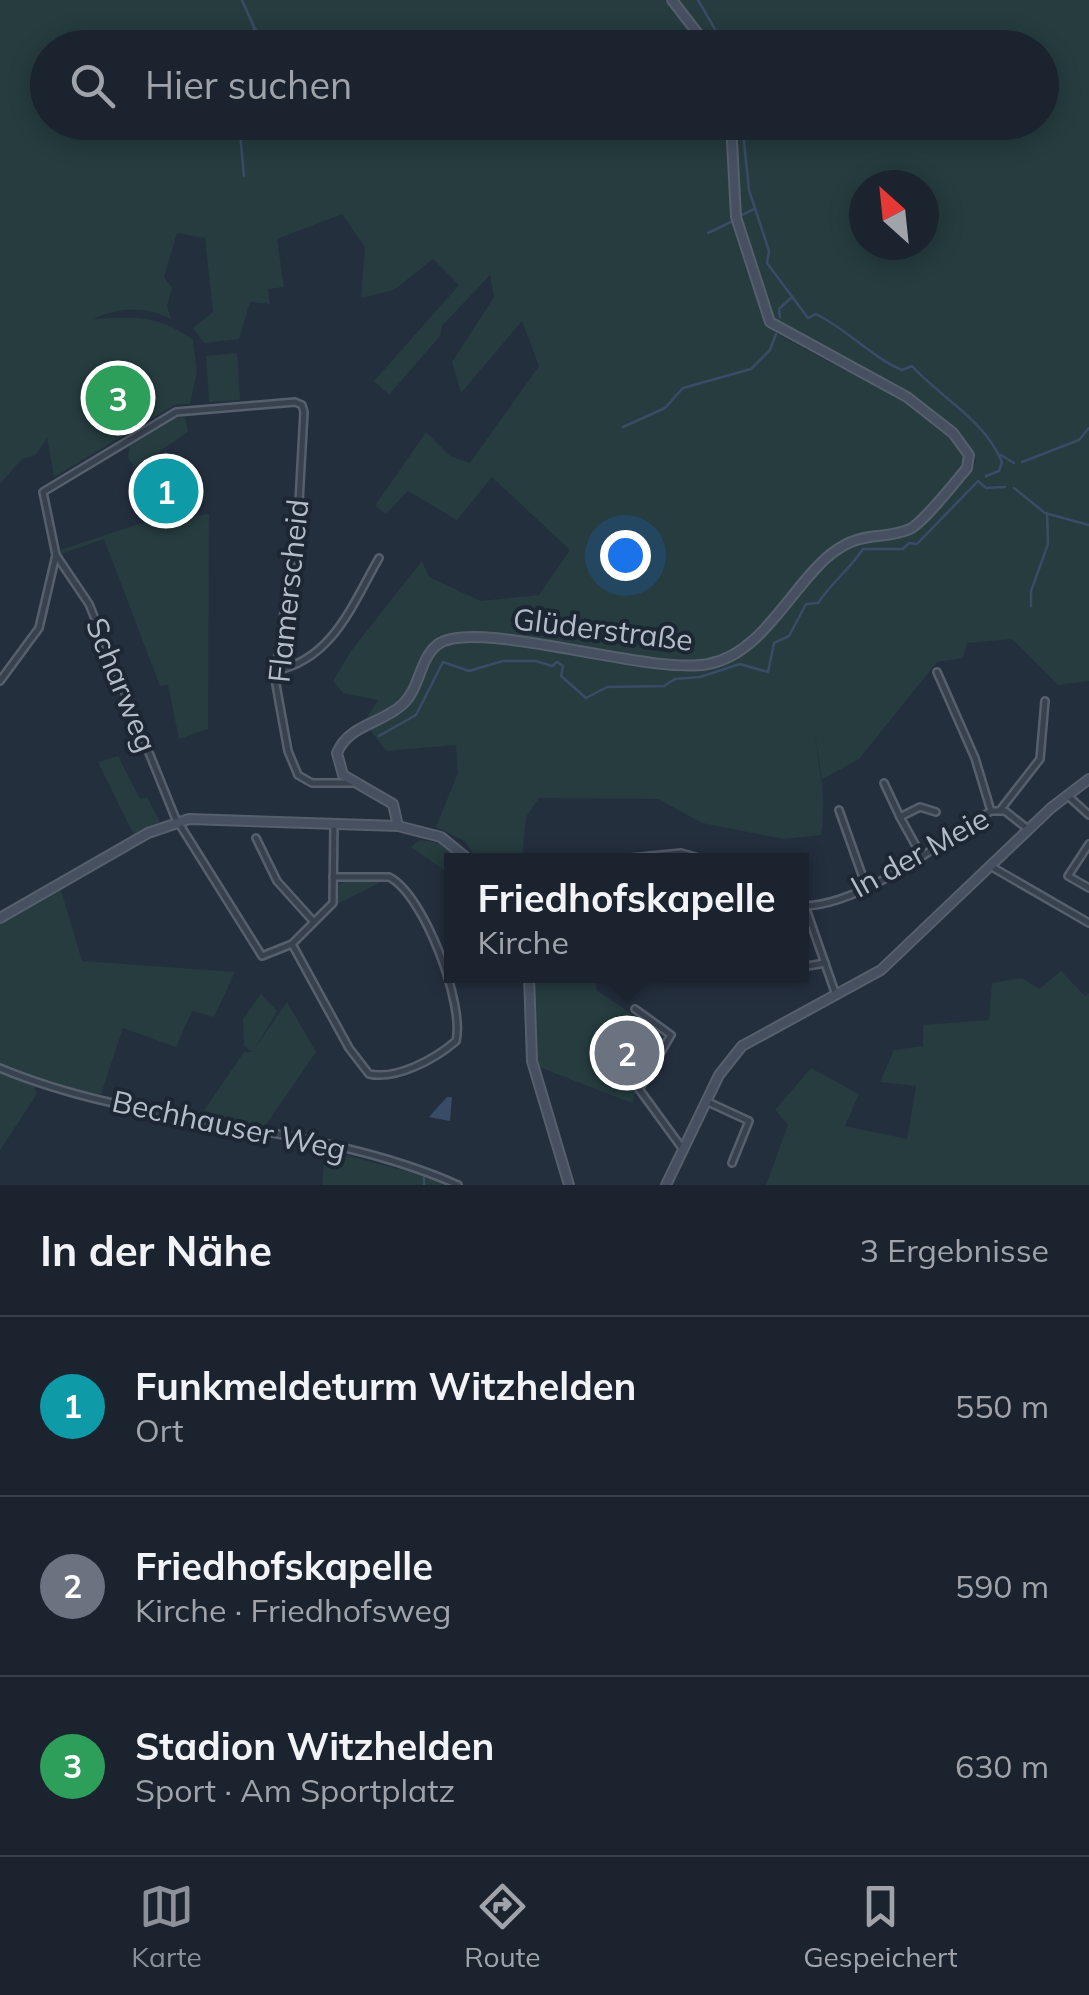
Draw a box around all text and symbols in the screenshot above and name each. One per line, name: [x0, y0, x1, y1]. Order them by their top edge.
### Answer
search box: [30, 30, 1059, 140]
icon: search: [65, 58, 120, 113]
text: Hier suchen: [145, 61, 352, 109]
north arrow: [849, 170, 939, 260]
pin: 3: [86, 360, 150, 436]
pin: 1: [134, 454, 198, 528]
street label: Flamerscheid: [259, 497, 317, 684]
your location: [600, 530, 651, 581]
street label: Glüderstraße: [511, 599, 695, 659]
street label: Scharweg: [78, 612, 166, 757]
street label: In der Meie: [844, 799, 995, 906]
popup: [444, 853, 809, 983]
text: Friedhofskapelle: [477, 874, 776, 922]
text: Kirche: [477, 922, 569, 962]
pin: 2: [594, 1016, 660, 1090]
street label: Bechhauser Weg: [109, 1082, 350, 1168]
text: In der Nähe: [40, 1224, 272, 1277]
text: 3 Ergebnisse: [860, 1230, 1049, 1270]
text: Funkmeldeturm Witzhelden: [135, 1362, 637, 1410]
text: 1: [63, 1386, 82, 1426]
text: 550 m: [955, 1386, 1049, 1426]
text: Ort: [135, 1410, 183, 1450]
text: Friedhofskapelle: [135, 1542, 433, 1590]
text: 2: [63, 1566, 82, 1606]
text: 590 m: [955, 1566, 1049, 1606]
text: Kirche · Friedhofsweg: [135, 1590, 451, 1630]
text: Stadion Witzhelden: [135, 1722, 495, 1770]
text: 3: [63, 1746, 82, 1786]
text: 630 m: [955, 1746, 1049, 1786]
text: Sport · Am Sportplatz: [135, 1770, 455, 1810]
tab: Karte: [131, 1879, 202, 1974]
tab: Route: [464, 1879, 540, 1974]
tab: Gespeichert: [803, 1879, 958, 1974]

